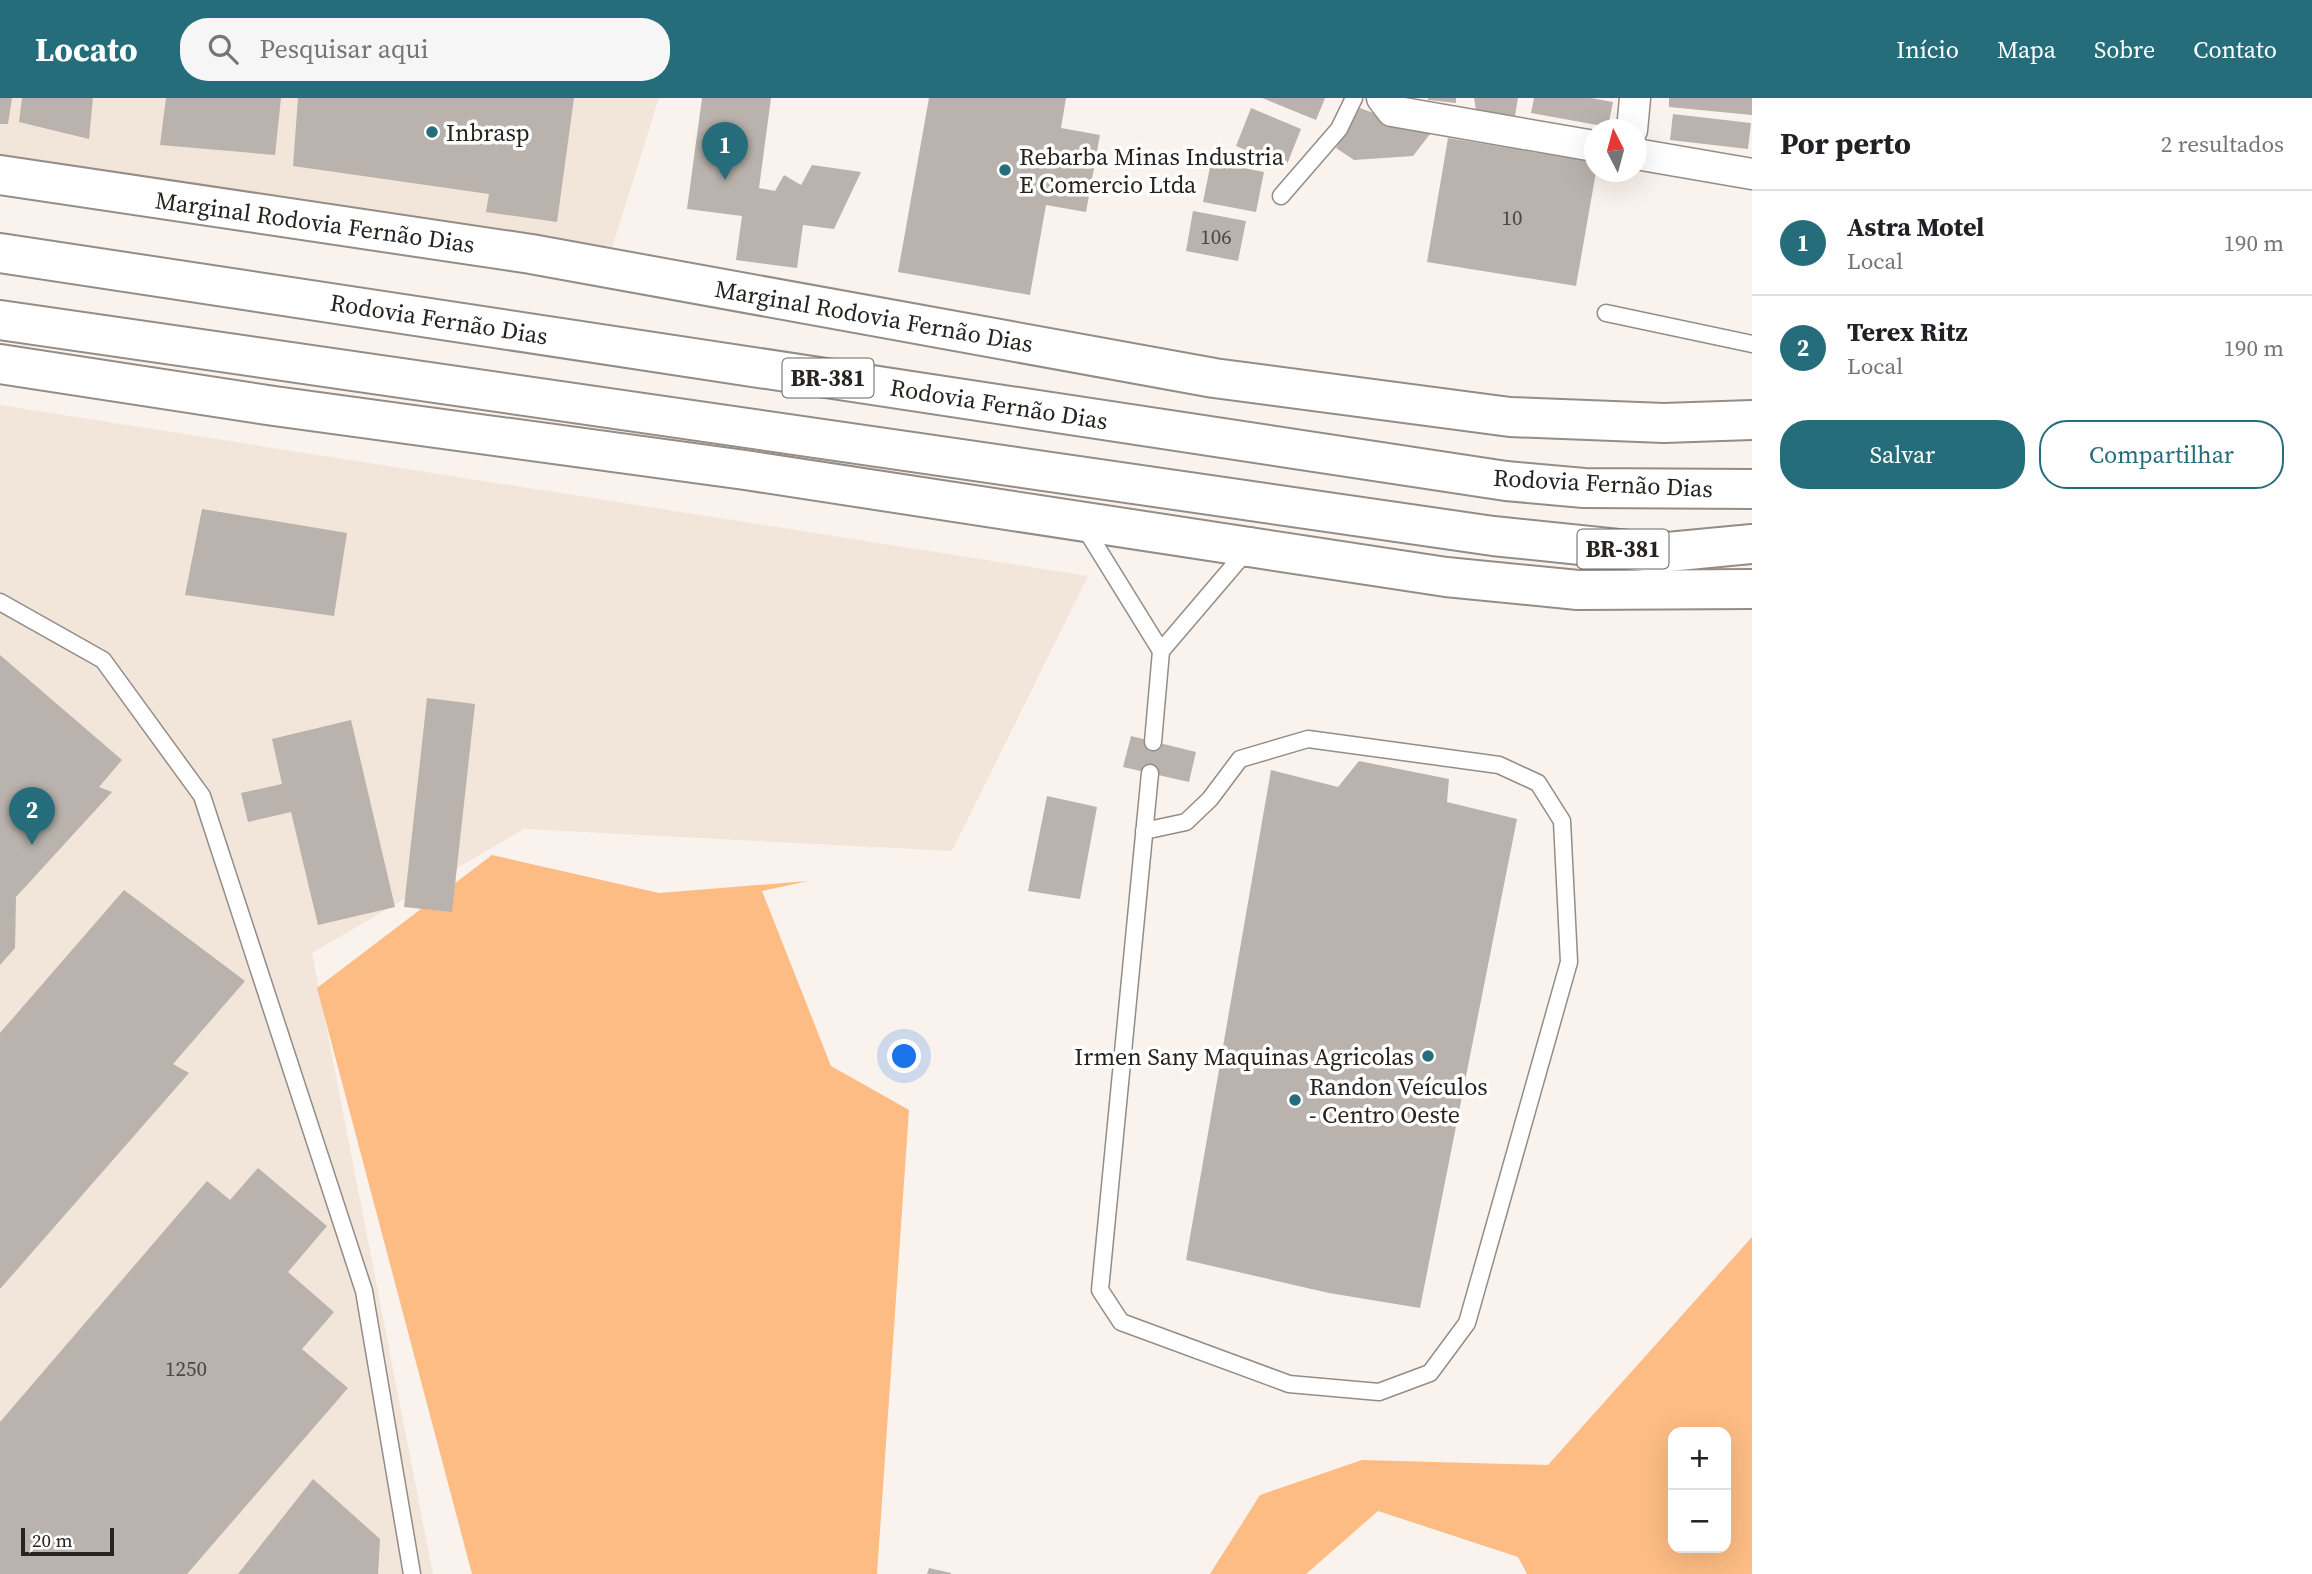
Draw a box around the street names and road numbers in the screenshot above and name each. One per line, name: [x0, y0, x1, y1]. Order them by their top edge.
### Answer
street label: Marginal Rodovia Fernão Dias: [153, 183, 477, 261]
street label: Marginal Rodovia Fernão Dias: [712, 272, 1036, 360]
street label: Rodovia Fernão Dias: [328, 285, 550, 353]
road number: BR-381: [782, 358, 874, 398]
street label: Rodovia Fernão Dias: [888, 370, 1110, 438]
street label: Rodovia Fernão Dias: [1492, 461, 1714, 505]
road number: BR-381: [1578, 530, 1668, 569]

